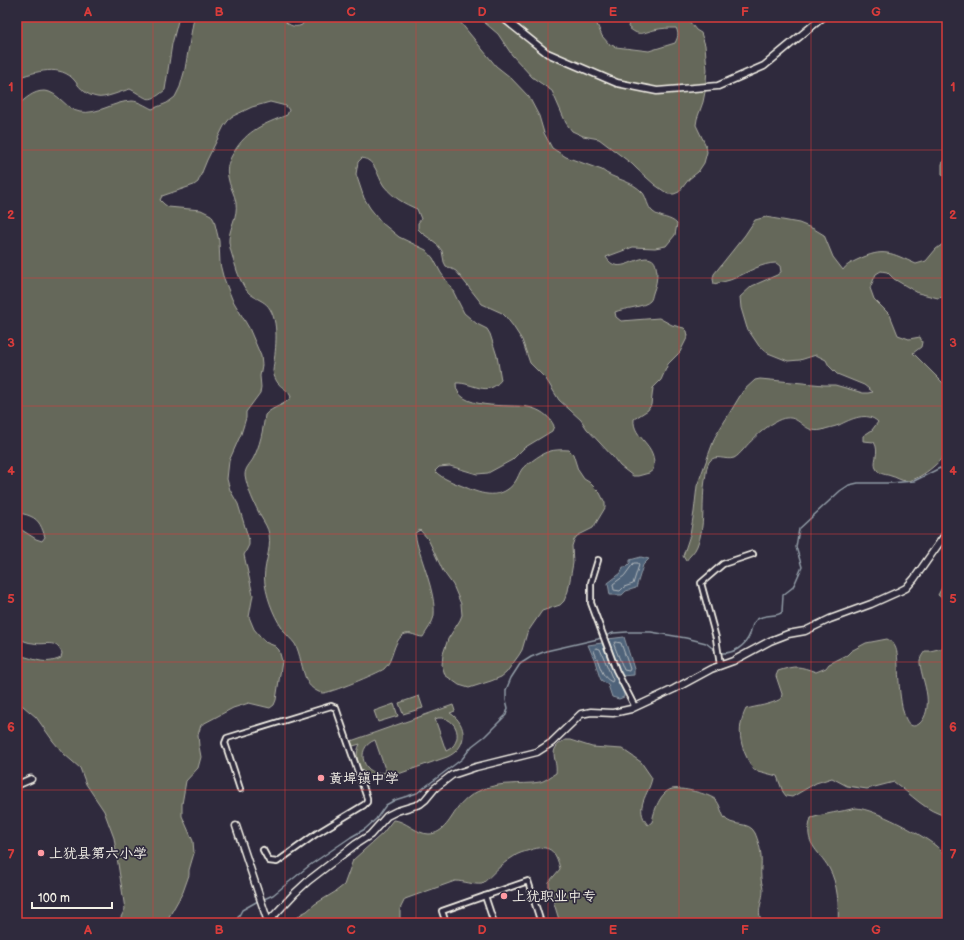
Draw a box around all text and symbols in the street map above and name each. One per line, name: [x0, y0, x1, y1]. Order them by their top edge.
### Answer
text: A: [83, 4, 92, 20]
text: B: [214, 4, 224, 20]
text: C: [346, 4, 356, 20]
text: D: [477, 4, 487, 20]
text: E: [609, 4, 618, 20]
text: F: [741, 4, 749, 20]
text: G: [871, 4, 881, 20]
text: 1: [8, 79, 14, 95]
text: 1: [950, 79, 956, 95]
text: 2: [7, 207, 15, 223]
text: 2: [949, 207, 957, 223]
text: 3: [7, 335, 15, 351]
text: 3: [949, 335, 957, 351]
text: 4: [7, 463, 15, 479]
text: 4: [949, 463, 957, 479]
text: 5: [7, 591, 15, 607]
text: 5: [949, 591, 957, 607]
text: 6: [7, 719, 15, 735]
text: 6: [949, 719, 957, 735]
place label: 黄埠镇中学: [329, 770, 399, 787]
marker: 黄埠镇中学: [316, 773, 326, 783]
place label: 上犹县第六小学: [49, 845, 147, 862]
text: 7: [7, 847, 15, 863]
text: 7: [949, 847, 957, 863]
marker: 上犹县第六小学: [36, 848, 46, 858]
scale bar: [32, 884, 112, 910]
place label: 上犹职业中专: [512, 888, 596, 905]
text: 100 m: [38, 891, 70, 906]
marker: 上犹职业中专: [499, 891, 509, 901]
text: A: [83, 922, 92, 938]
text: B: [214, 922, 224, 938]
text: C: [346, 922, 356, 938]
text: D: [477, 922, 487, 938]
text: E: [609, 922, 618, 938]
text: F: [741, 922, 749, 938]
text: G: [871, 922, 881, 938]

